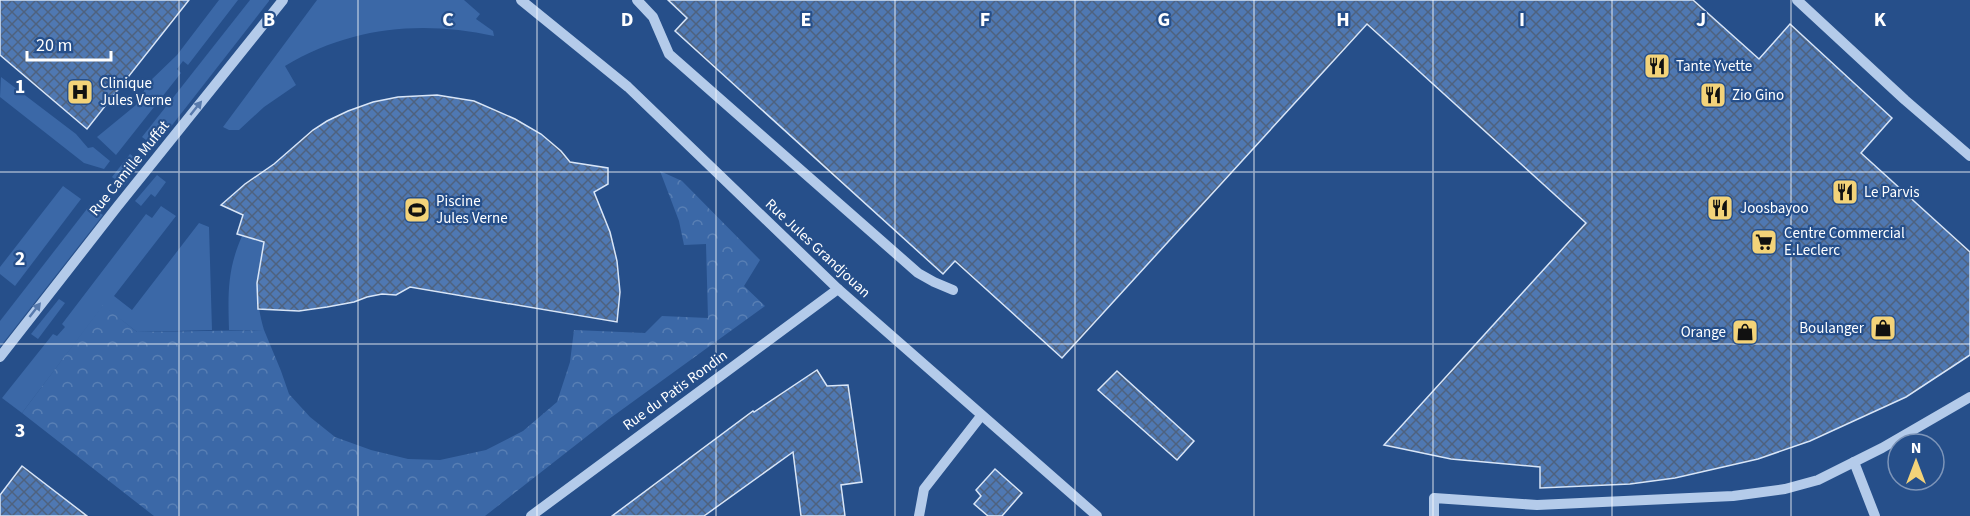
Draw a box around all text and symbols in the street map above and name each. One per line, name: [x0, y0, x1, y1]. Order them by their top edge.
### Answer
text: B: [263, 6, 275, 34]
text: C: [442, 6, 454, 34]
text: D: [621, 6, 633, 34]
text: E: [801, 6, 811, 34]
text: F: [980, 6, 990, 34]
text: G: [1158, 6, 1170, 34]
text: H: [1336, 6, 1350, 34]
text: I: [1519, 6, 1525, 34]
text: J: [1696, 6, 1706, 34]
text: K: [1874, 6, 1887, 34]
scale bar: [27, 24, 111, 62]
text: 20 m: [36, 33, 72, 58]
restaurant icon: Tante Yvette: [1642, 51, 1672, 81]
place label: Tante Yvette: [1676, 56, 1752, 77]
text: 1: [15, 73, 25, 101]
place label: Clinique Jules Verne: [100, 73, 172, 111]
hospital icon: Clinique Jules Verne: [65, 77, 95, 107]
restaurant icon: Zio Gino: [1698, 80, 1728, 110]
place label: Zio Gino: [1732, 85, 1784, 106]
one-way arrow: [189, 101, 202, 116]
street label: Rue Camille Muffat: [84, 116, 174, 221]
restaurant icon: Le Parvis: [1830, 177, 1860, 207]
place label: Le Parvis: [1864, 182, 1920, 203]
place label: Piscine Jules Verne: [436, 191, 508, 229]
restaurant icon: Joosbayoo: [1705, 193, 1735, 223]
street label: Rue Jules Grandjouan: [760, 194, 875, 303]
sports icon: Piscine Jules Verne: [402, 195, 432, 225]
place label: Joosbayoo: [1740, 198, 1809, 219]
place label: Centre Commercial E.Leclerc: [1784, 223, 1905, 261]
supermarket icon: Centre Commercial E.Leclerc: [1749, 227, 1779, 257]
text: 2: [15, 245, 25, 273]
one-way arrow: [29, 302, 42, 318]
shop icon: Boulanger: [1868, 313, 1898, 343]
shop icon: Orange: [1730, 317, 1760, 347]
place label: Boulanger: [1799, 318, 1865, 339]
place label: Orange: [1681, 322, 1726, 343]
street label: Rue du Patis Rondin: [619, 345, 732, 436]
text: 3: [15, 417, 25, 445]
north arrow: [1886, 432, 1946, 492]
text: N: [1911, 437, 1921, 459]

